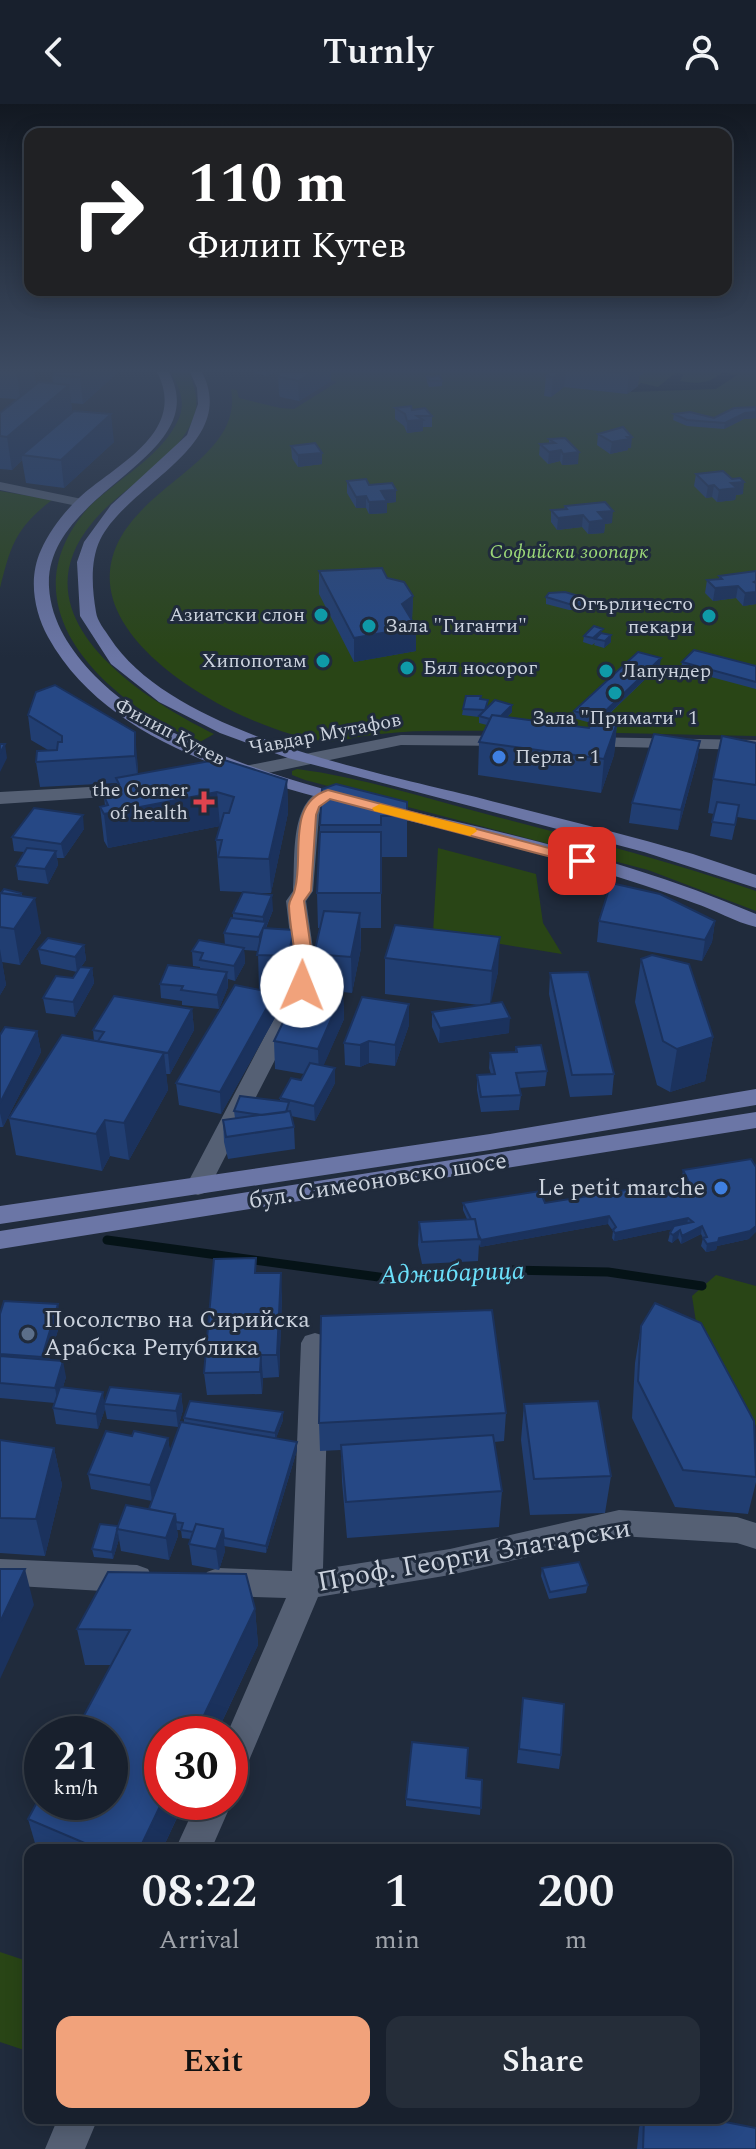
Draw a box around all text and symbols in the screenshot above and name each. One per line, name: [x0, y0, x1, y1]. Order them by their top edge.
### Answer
text: Turnly: [323, 25, 433, 80]
icon: back: [32, 30, 76, 74]
icon: person: [680, 30, 724, 74]
text: 110 m: [188, 142, 347, 227]
icon: right: [56, 160, 160, 264]
text: Филип Кутев: [188, 219, 406, 274]
park label: Софийски зоопарк: [490, 537, 649, 567]
place label: Огърличесто пекари: [571, 589, 693, 642]
place label: Азиатски слон: [169, 600, 305, 630]
marker: Азиатски слон: [312, 606, 330, 624]
marker: Огърличесто пекари: [700, 607, 718, 625]
place label: Зала "Гиганти": [385, 611, 527, 641]
marker: Зала "Гиганти": [360, 617, 378, 635]
place label: Хипопотам: [202, 646, 307, 676]
marker: Хипопотам: [314, 652, 332, 670]
place label: Бял носорог: [423, 653, 537, 683]
place label: Лапундер: [622, 656, 711, 686]
marker: Бял носорог: [398, 659, 416, 677]
marker: Лапундер: [597, 662, 615, 680]
marker: Зала "Примати" 1: [606, 684, 624, 702]
street label: Филип Кутев: [109, 690, 231, 774]
place label: Зала "Примати" 1: [532, 703, 698, 733]
street label: Чавдар Мутафов: [247, 705, 403, 763]
place label: Перла - 1: [515, 742, 600, 772]
marker: Перла - 1: [490, 748, 508, 766]
place label: the Corner of health: [92, 775, 188, 828]
marker: the Corner of health: [195, 793, 213, 811]
pin: [548, 827, 616, 895]
icon: arrive: [560, 839, 604, 883]
position arrow: [260, 944, 344, 1028]
street label: бул. Симеоновско шосе: [246, 1143, 510, 1219]
place label: Le petit marche: [538, 1170, 705, 1206]
marker: Le petit marche: [712, 1179, 730, 1197]
water label: Аджибарица: [378, 1250, 525, 1296]
place label: Посолство на Сирийска Арабска Република: [44, 1302, 310, 1366]
marker: Посолство на Сирийска Арабска Република: [19, 1325, 37, 1343]
street label: Проф. Георги Златарски: [314, 1506, 634, 1604]
speed limit sign: 30: [144, 1716, 248, 1820]
text: 21: [54, 1727, 98, 1788]
text: km/h: [54, 1773, 99, 1803]
text: 08:22: [141, 1855, 257, 1928]
text: 1: [384, 1855, 410, 1928]
text: 200: [537, 1855, 615, 1928]
text: Arrival: [159, 1920, 240, 1960]
text: min: [374, 1920, 420, 1960]
text: m: [565, 1920, 587, 1960]
button: Exit: [56, 2016, 370, 2108]
button: Share: [386, 2016, 700, 2108]

